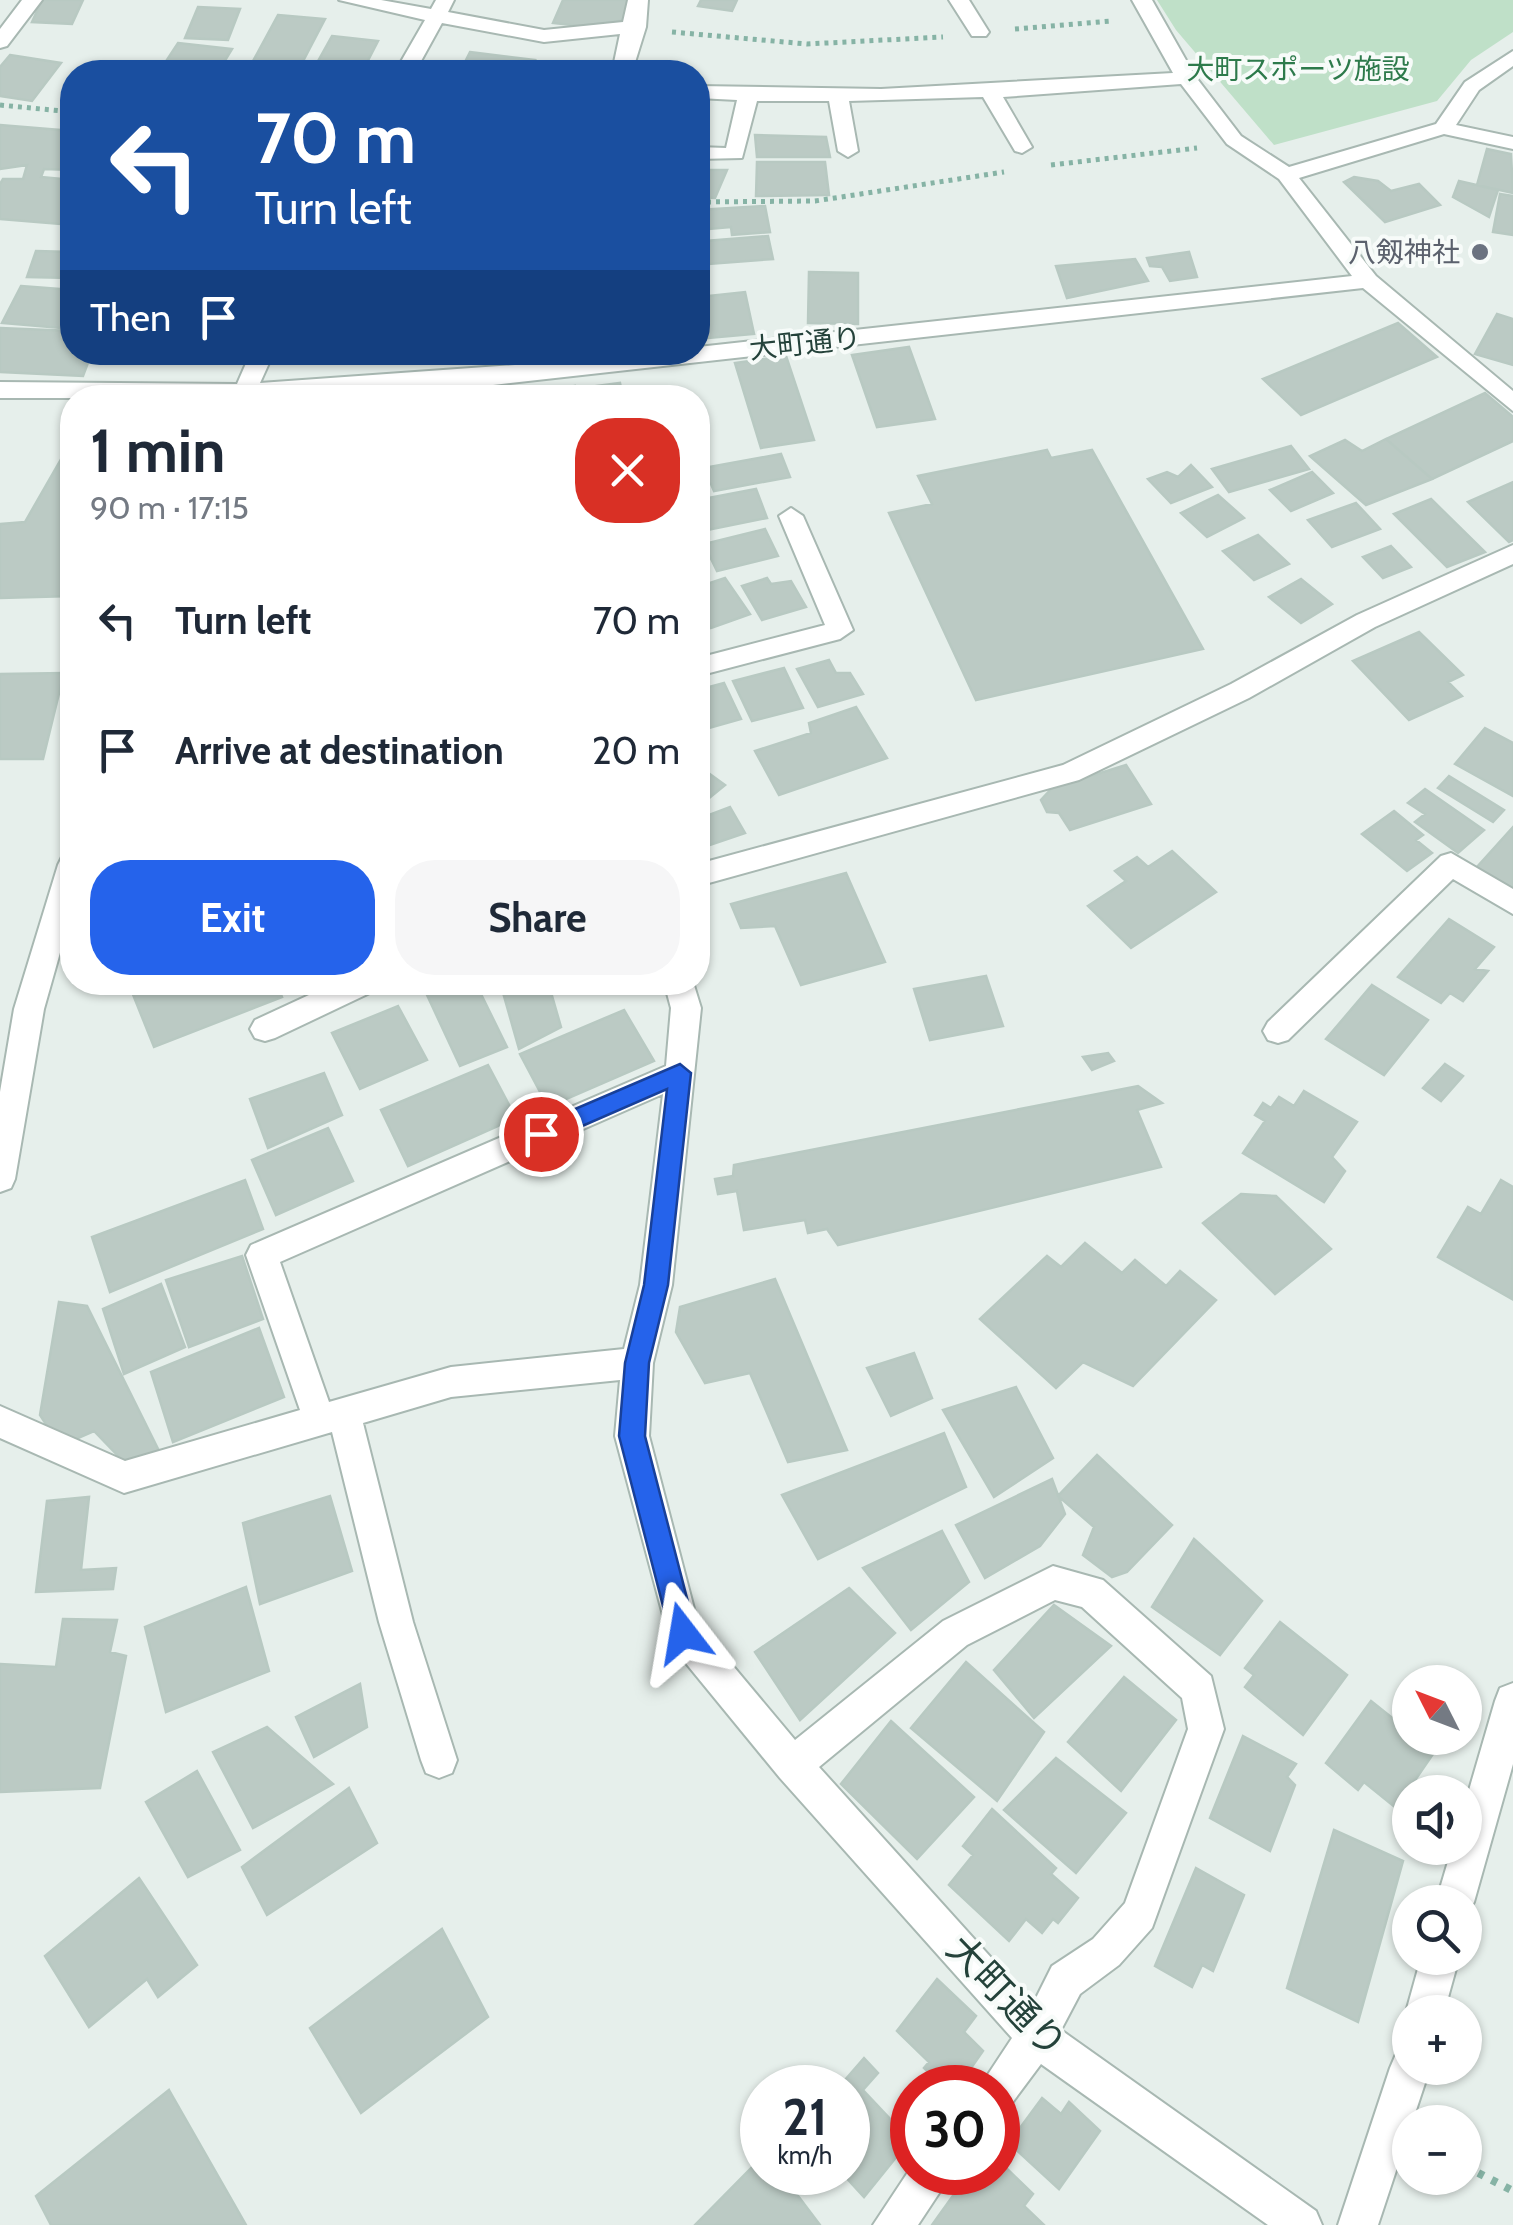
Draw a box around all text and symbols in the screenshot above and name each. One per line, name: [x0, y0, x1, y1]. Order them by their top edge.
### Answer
park label: 大町スポーツ施設: [1186, 52, 1410, 86]
text: 70 m: [255, 95, 416, 181]
icon: left: [90, 100, 220, 230]
text: Turn left: [255, 181, 412, 235]
place label: 八剱神社: [1348, 235, 1460, 269]
marker: 八剱神社: [1469, 241, 1491, 263]
icon: arrive: [191, 290, 246, 345]
text: Then: [90, 294, 171, 341]
street label: 大町通り: [748, 320, 862, 366]
text: 1 min: [90, 414, 225, 487]
button: close: [575, 418, 680, 523]
text: 90 m · 17:15: [90, 488, 249, 527]
icon: left: [90, 593, 145, 648]
text: Turn left: [175, 597, 311, 644]
text: 70 m: [593, 597, 680, 644]
icon: arrive: [90, 723, 145, 778]
text: Arrive at destination: [175, 727, 504, 774]
text: 20 m: [592, 727, 680, 774]
button: Exit: [90, 860, 375, 975]
button: Share: [395, 860, 680, 975]
pin: [499, 1092, 584, 1177]
icon: arrive: [514, 1107, 569, 1162]
position arrow: [631, 1581, 735, 1685]
north arrow: [1392, 1665, 1482, 1755]
map controls: [1392, 1665, 1482, 2195]
button: sound: [1392, 1775, 1482, 1865]
button: search: [1392, 1885, 1482, 1975]
street label: 大町通り: [937, 1925, 1077, 2067]
button: +: [1392, 1995, 1482, 2085]
speed limit sign: 30: [890, 2065, 1020, 2195]
text: 21: [783, 2087, 827, 2148]
button: −: [1392, 2105, 1482, 2195]
text: km/h: [778, 2140, 832, 2170]

